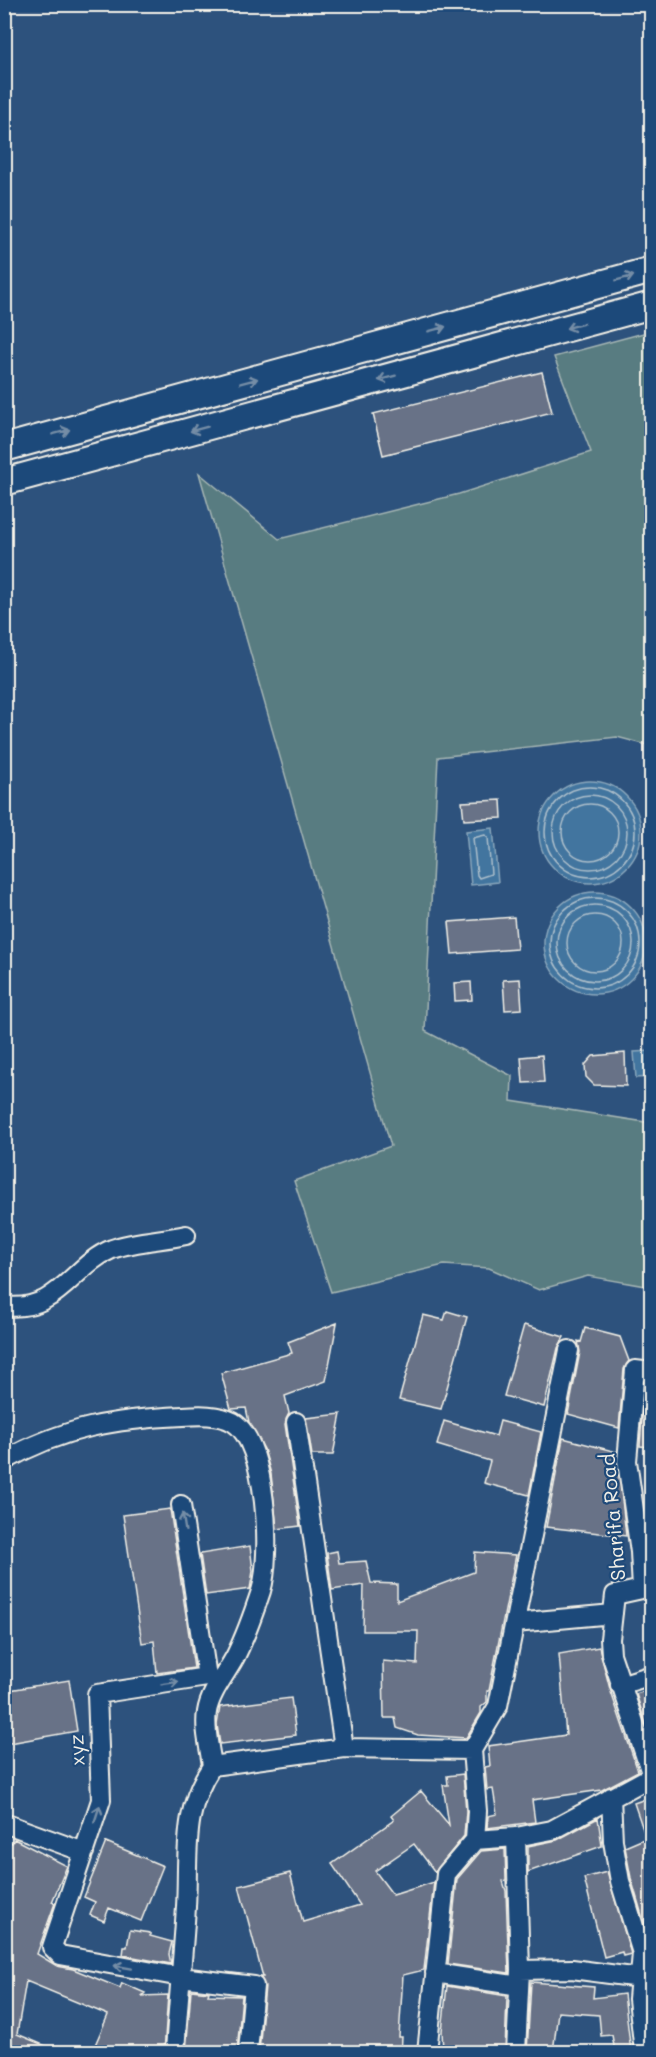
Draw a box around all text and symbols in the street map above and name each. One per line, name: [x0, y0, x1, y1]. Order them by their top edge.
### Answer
one-way arrow: [615, 271, 634, 283]
one-way arrow: [566, 321, 585, 332]
one-way arrow: [427, 323, 446, 334]
one-way arrow: [378, 372, 397, 384]
one-way arrow: [239, 375, 258, 386]
one-way arrow: [190, 424, 209, 435]
one-way arrow: [51, 426, 70, 438]
street label: Sharifa Road: [593, 1452, 631, 1582]
one-way arrow: [178, 1512, 189, 1532]
one-way arrow: [159, 1677, 179, 1688]
street label: xyz: [62, 1734, 90, 1767]
one-way arrow: [92, 1805, 103, 1824]
one-way arrow: [114, 1961, 133, 1972]

